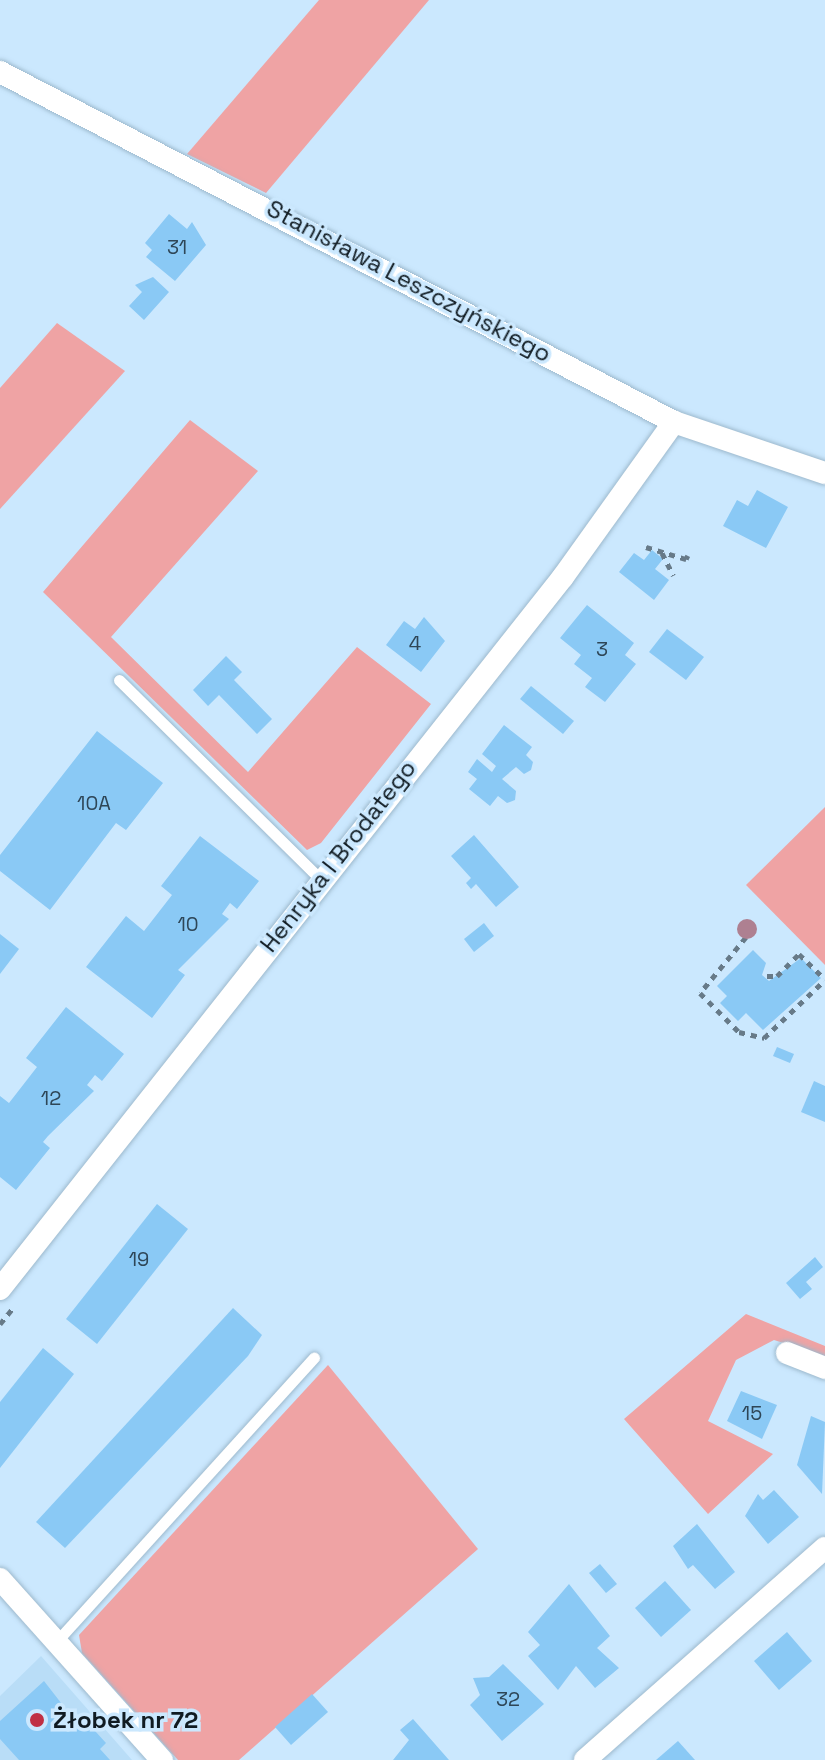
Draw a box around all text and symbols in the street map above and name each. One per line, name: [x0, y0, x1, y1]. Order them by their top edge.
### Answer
street label: Stanisława Leszczyńskiego: [262, 194, 556, 368]
house number: 31: [167, 235, 187, 259]
house number: 4: [409, 631, 421, 655]
house number: 3: [596, 637, 608, 661]
street label: Henryka I Brodatego: [254, 754, 422, 958]
house number: 10A: [77, 791, 111, 815]
house number: 10: [177, 912, 199, 936]
house number: 12: [41, 1086, 61, 1110]
house number: 19: [129, 1247, 149, 1271]
house number: 15: [742, 1401, 762, 1425]
house number: 32: [496, 1687, 520, 1711]
place label: Żłobek nr 72: [53, 1706, 198, 1734]
marker: Żłobek nr 72: [28, 1711, 46, 1729]

